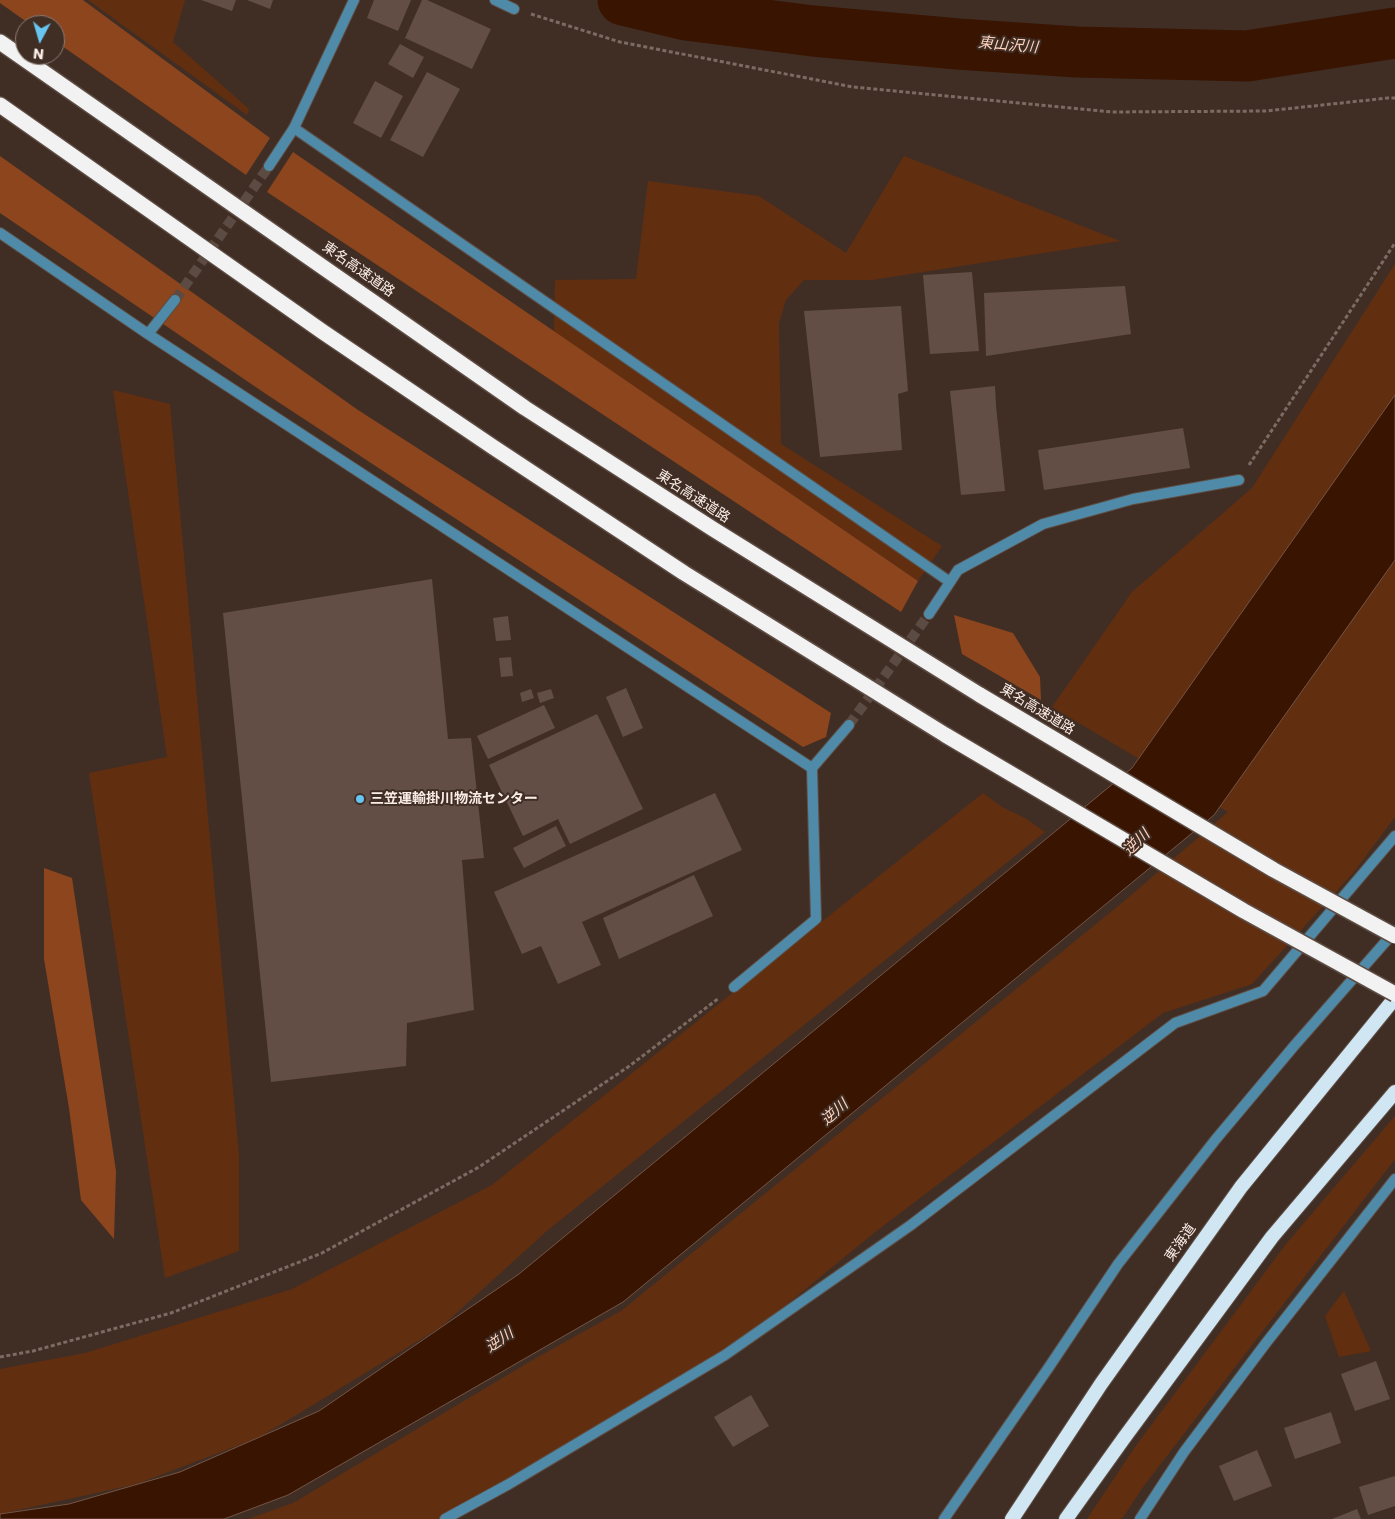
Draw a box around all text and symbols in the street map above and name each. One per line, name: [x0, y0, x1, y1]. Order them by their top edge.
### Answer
north arrow: [15, 15, 65, 65]
water label: 東山沢川: [977, 34, 1039, 58]
text: N: [32, 43, 45, 64]
street label: 東名高速道路: [319, 239, 397, 301]
street label: 東名高速道路: [653, 467, 733, 527]
street label: 東名高速道路: [997, 681, 1077, 739]
place label: 三笠運輸掛川物流センター: [370, 791, 538, 807]
marker: 三笠運輸掛川物流センター: [354, 793, 366, 805]
water label: 逆川: [1120, 826, 1154, 860]
water label: 逆川: [818, 1096, 852, 1130]
street label: 東海道: [1162, 1221, 1200, 1265]
water label: 逆川: [483, 1325, 517, 1357]

